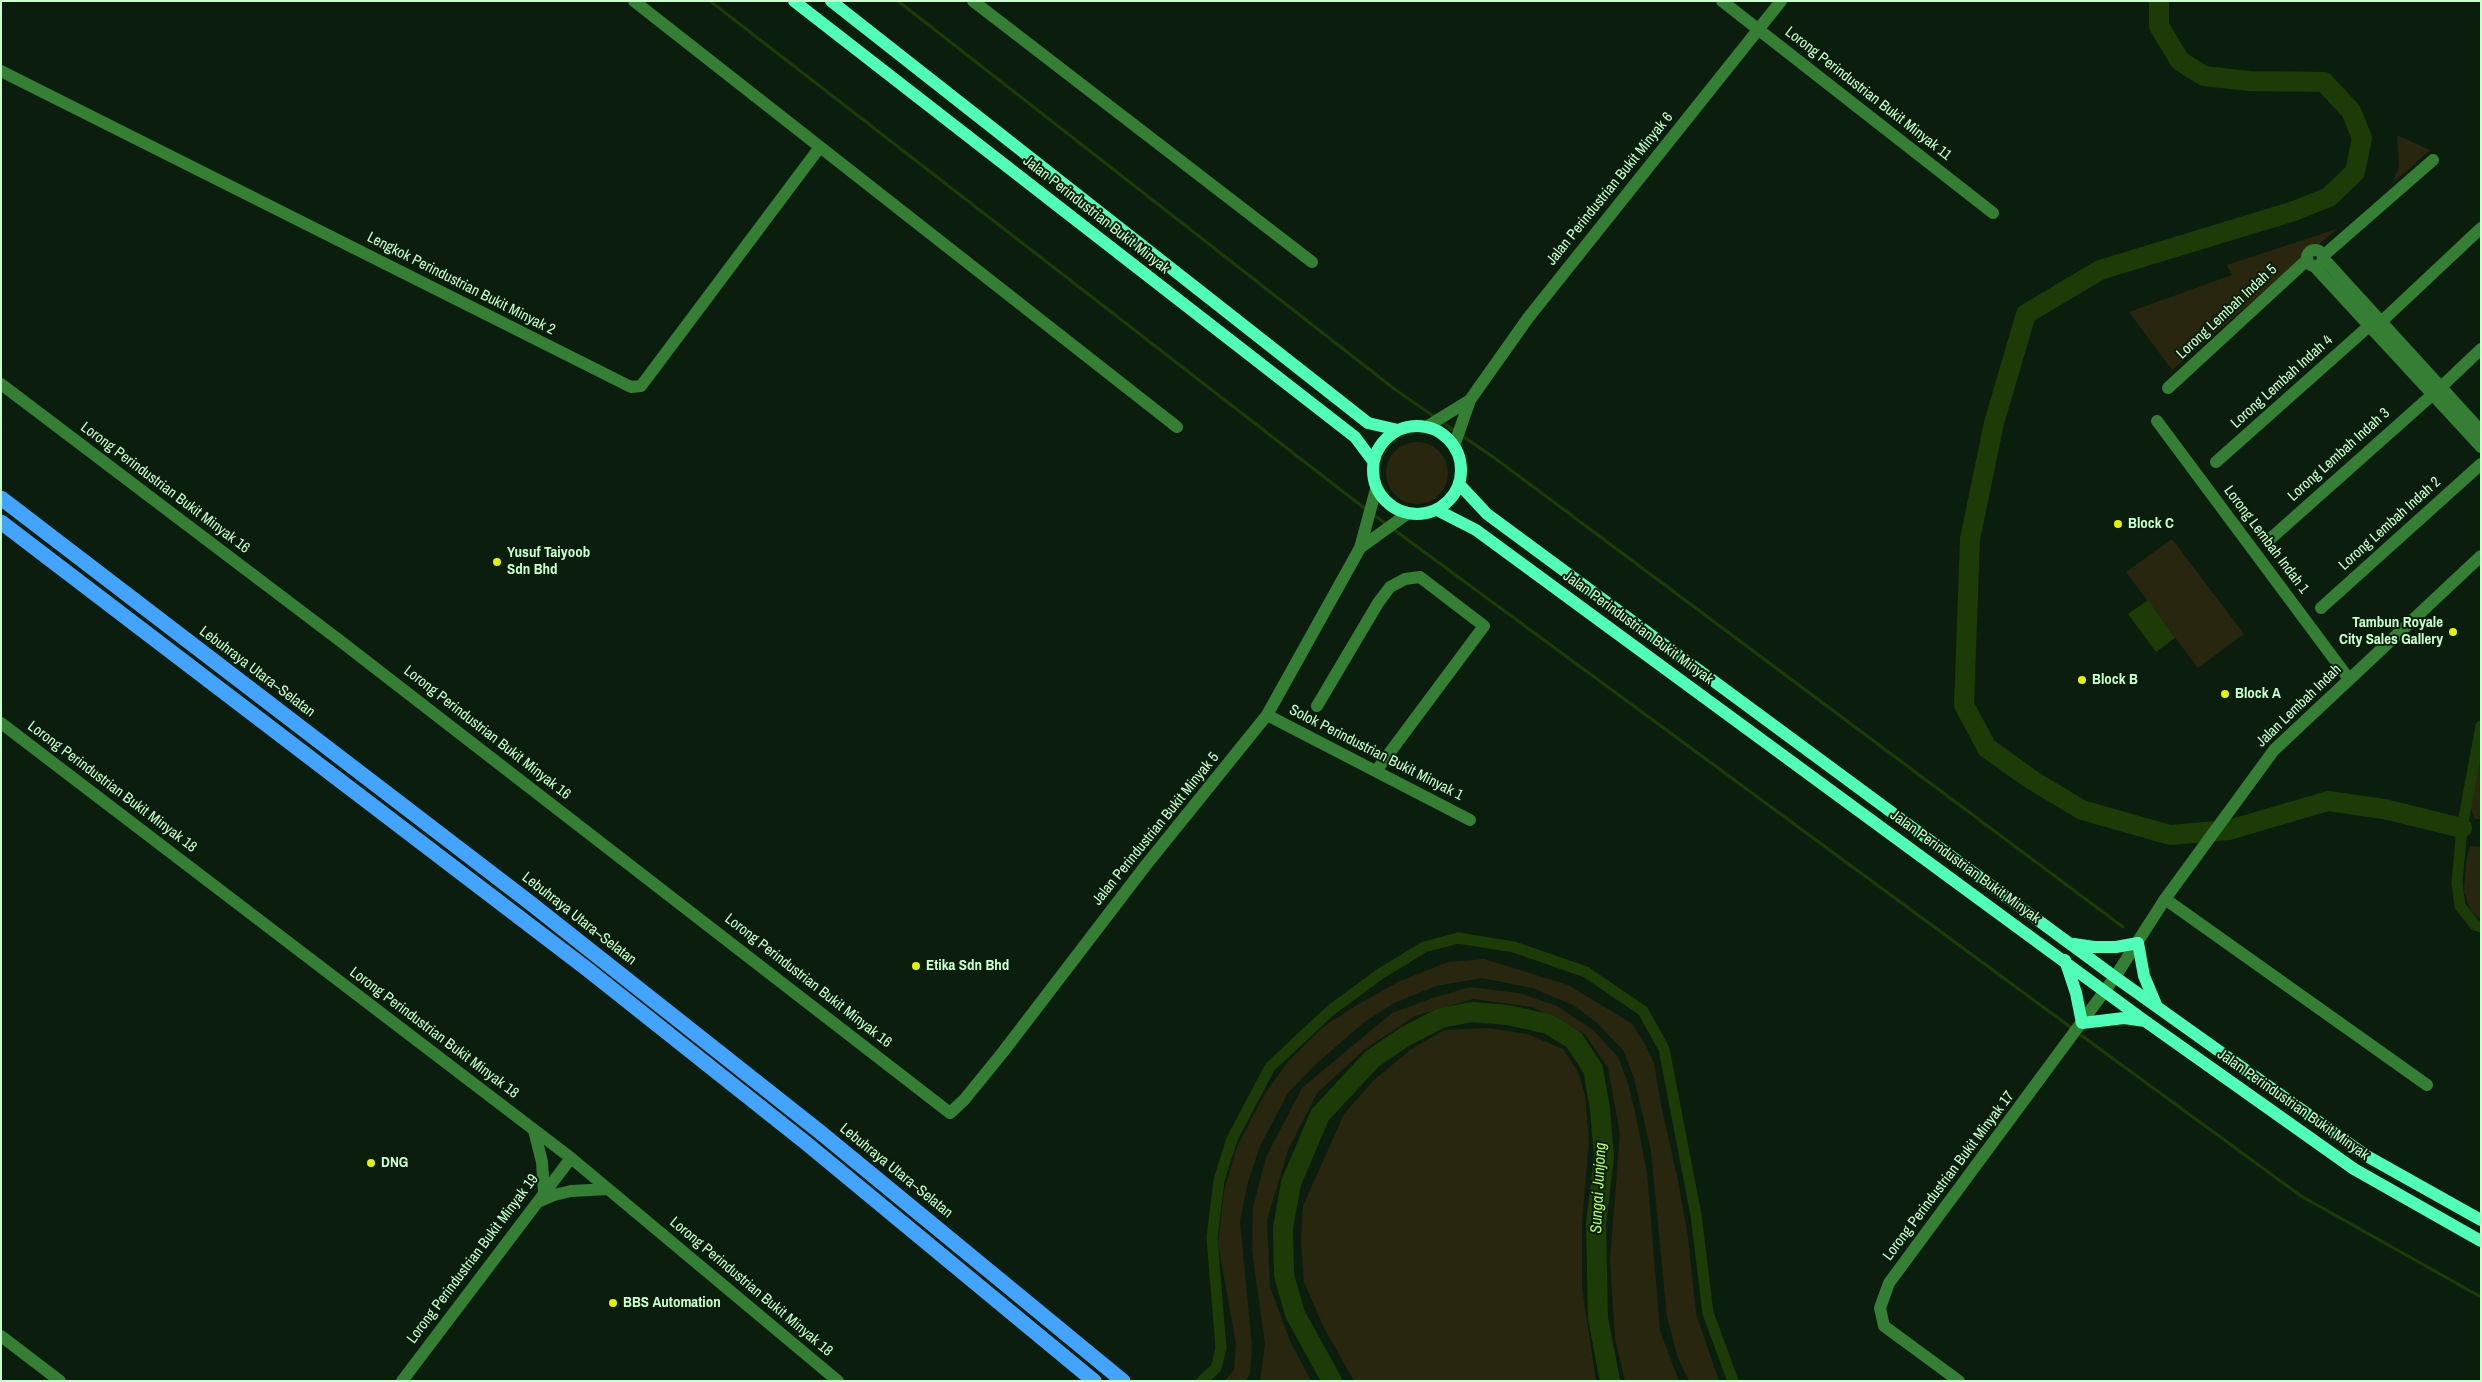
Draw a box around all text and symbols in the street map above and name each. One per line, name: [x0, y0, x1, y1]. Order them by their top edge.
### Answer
street label: Lorong Perindustrian Bukit Minyak 11: [1781, 23, 1955, 165]
street label: Jalan Perindustrian Bukit Minyak 6: [1543, 109, 1677, 269]
street label: Jalan Perindustrian Bukit Minyak: [1019, 152, 1173, 278]
street label: Lengkok Perindustrian Bukit Minyak 2: [364, 229, 558, 339]
street label: Lorong Lembah Indah 5: [2173, 261, 2281, 363]
street label: Lorong Lembah Indah 4: [2227, 332, 2337, 432]
street label: Lorong Lembah Indah 3: [2284, 405, 2394, 505]
street label: Lorong Perindustrian Bukit Minyak 16: [77, 418, 253, 558]
street label: Lorong Lembah Indah 2: [2335, 474, 2445, 574]
street label: Lorong Lembah Indah 1: [2220, 482, 2312, 598]
place label: Block C: [2128, 515, 2174, 533]
marker: Block C: [2112, 518, 2124, 530]
place label: Yusuf Taiyoob Sdn Bhd: [507, 544, 590, 579]
marker: Yusuf Taiyoob Sdn Bhd: [491, 556, 503, 568]
street label: Jalan Perindustrian Bukit Minyak: [1559, 567, 1717, 689]
place label: Tambun Royale City Sales Gallery: [2339, 614, 2443, 649]
street label: Lebuhraya Utara–Selatan: [196, 623, 318, 721]
marker: Tambun Royale City Sales Gallery: [2447, 626, 2459, 638]
street label: Jalan Lembah Indah: [2253, 661, 2345, 751]
street label: Lorong Perindustrian Bukit Minyak 16: [400, 662, 574, 804]
place label: Block B: [2092, 671, 2138, 689]
marker: Block B: [2076, 674, 2088, 686]
place label: Block A: [2235, 685, 2281, 703]
marker: Block A: [2219, 688, 2231, 700]
street label: Solok Perindustrian Bukit Minyak 1: [1286, 701, 1466, 805]
street label: Lorong Perindustrian Bukit Minyak 18: [24, 717, 200, 857]
street label: Jalan Perindustrian Bukit Minyak 5: [1089, 749, 1223, 909]
street label: Jalan Perindustrian Bukit Minyak: [1886, 806, 2044, 928]
street label: Lebuhraya Utara–Selatan: [518, 869, 640, 969]
street label: Lorong Perindustrian Bukit Minyak 16: [721, 910, 895, 1052]
place label: Etika Sdn Bhd: [926, 957, 1009, 975]
marker: Etika Sdn Bhd: [910, 960, 922, 972]
street label: Lorong Perindustrian Bukit Minyak 18: [346, 963, 522, 1103]
street label: Jalan Perindustrian Bukit Minyak: [2214, 1046, 2372, 1164]
street label: Lorong Perindustrian Bukit Minyak 17: [1879, 1088, 2019, 1264]
street label: Lebuhraya Utara–Selatan: [836, 1120, 956, 1222]
water label: Sungai Junjong: [1587, 1142, 1611, 1234]
place label: DNG: [381, 1154, 408, 1172]
marker: DNG: [365, 1157, 377, 1169]
street label: Lorong Perindustrian Bukit Minyak 19: [403, 1171, 543, 1347]
street label: Lorong Perindustrian Bukit Minyak 18: [666, 1214, 836, 1360]
place label: BBS Automation: [623, 1294, 721, 1312]
marker: BBS Automation: [607, 1297, 619, 1309]

